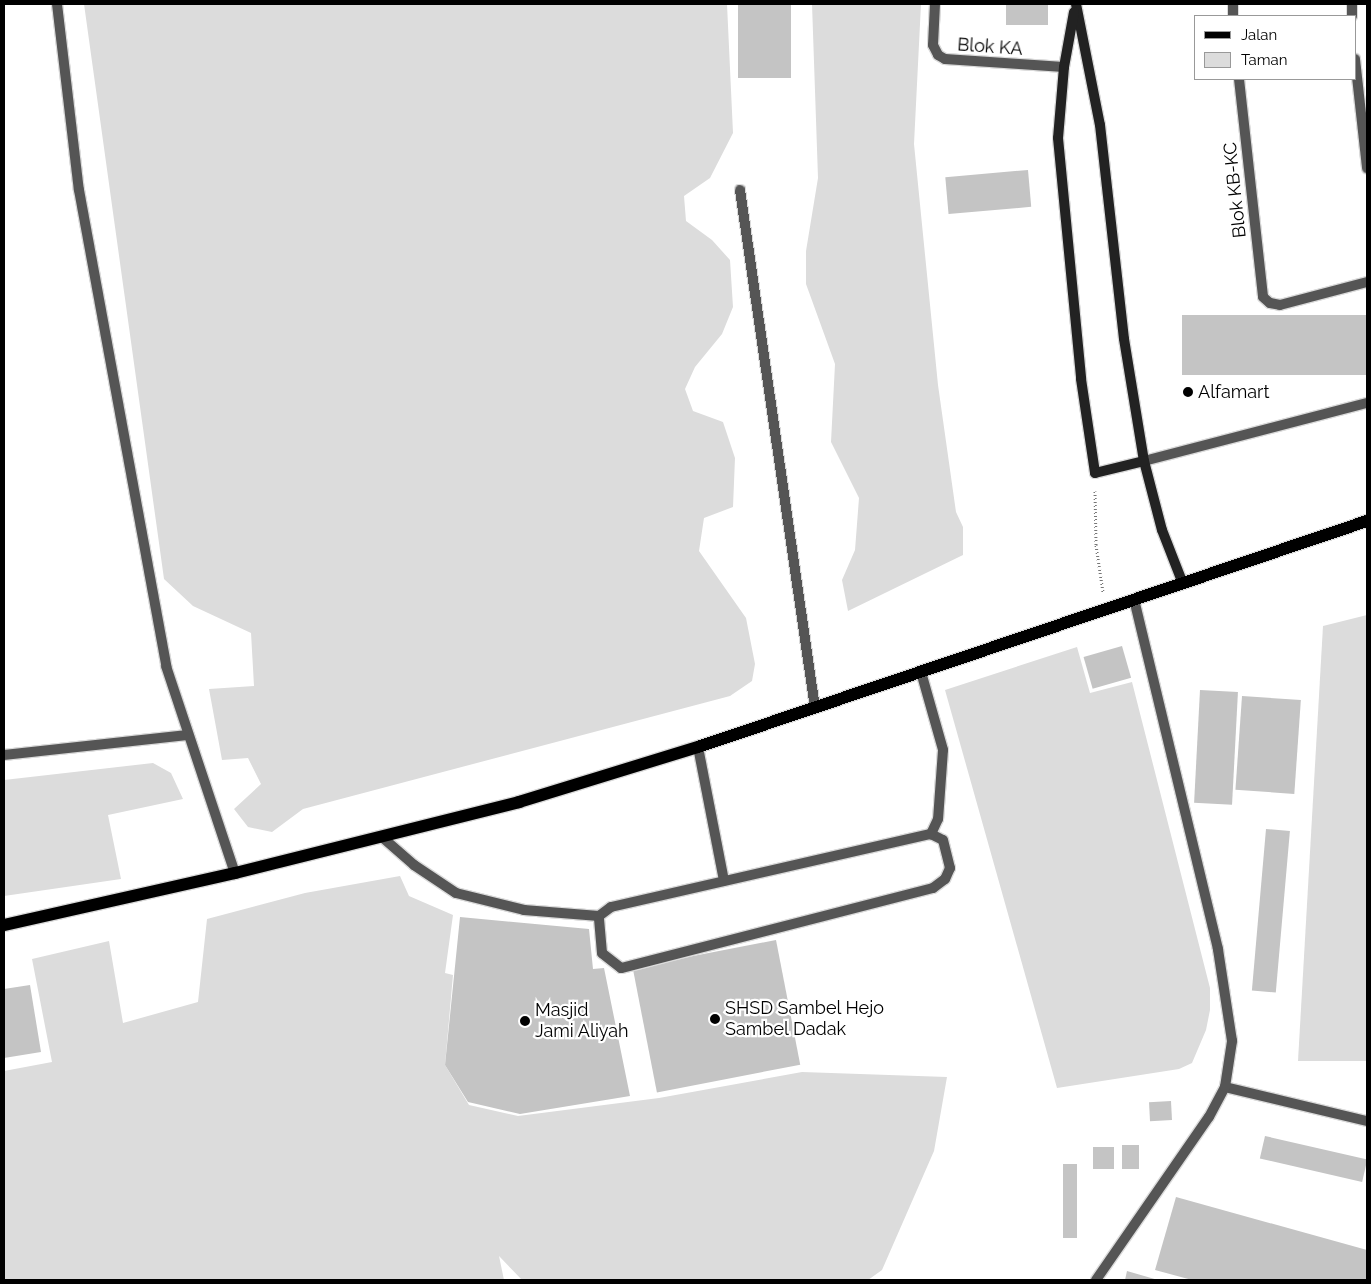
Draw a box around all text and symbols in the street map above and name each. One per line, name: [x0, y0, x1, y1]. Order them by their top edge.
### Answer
legend: [1194, 15, 1356, 80]
text: Jalan: [1241, 26, 1277, 44]
street label: Blok KA: [957, 34, 1023, 60]
text: Taman: [1241, 51, 1287, 69]
street label: Blok KB-KC: [1219, 141, 1251, 239]
place label: Alfamart: [1198, 381, 1269, 403]
marker: Alfamart: [1182, 386, 1194, 398]
place label: SHSD Sambel Hejo Sambel Dadak: [725, 998, 884, 1040]
place label: Masjid Jami Aliyah: [535, 1000, 629, 1042]
marker: SHSD Sambel Hejo Sambel Dadak: [709, 1013, 721, 1025]
marker: Masjid Jami Aliyah: [519, 1015, 531, 1027]

